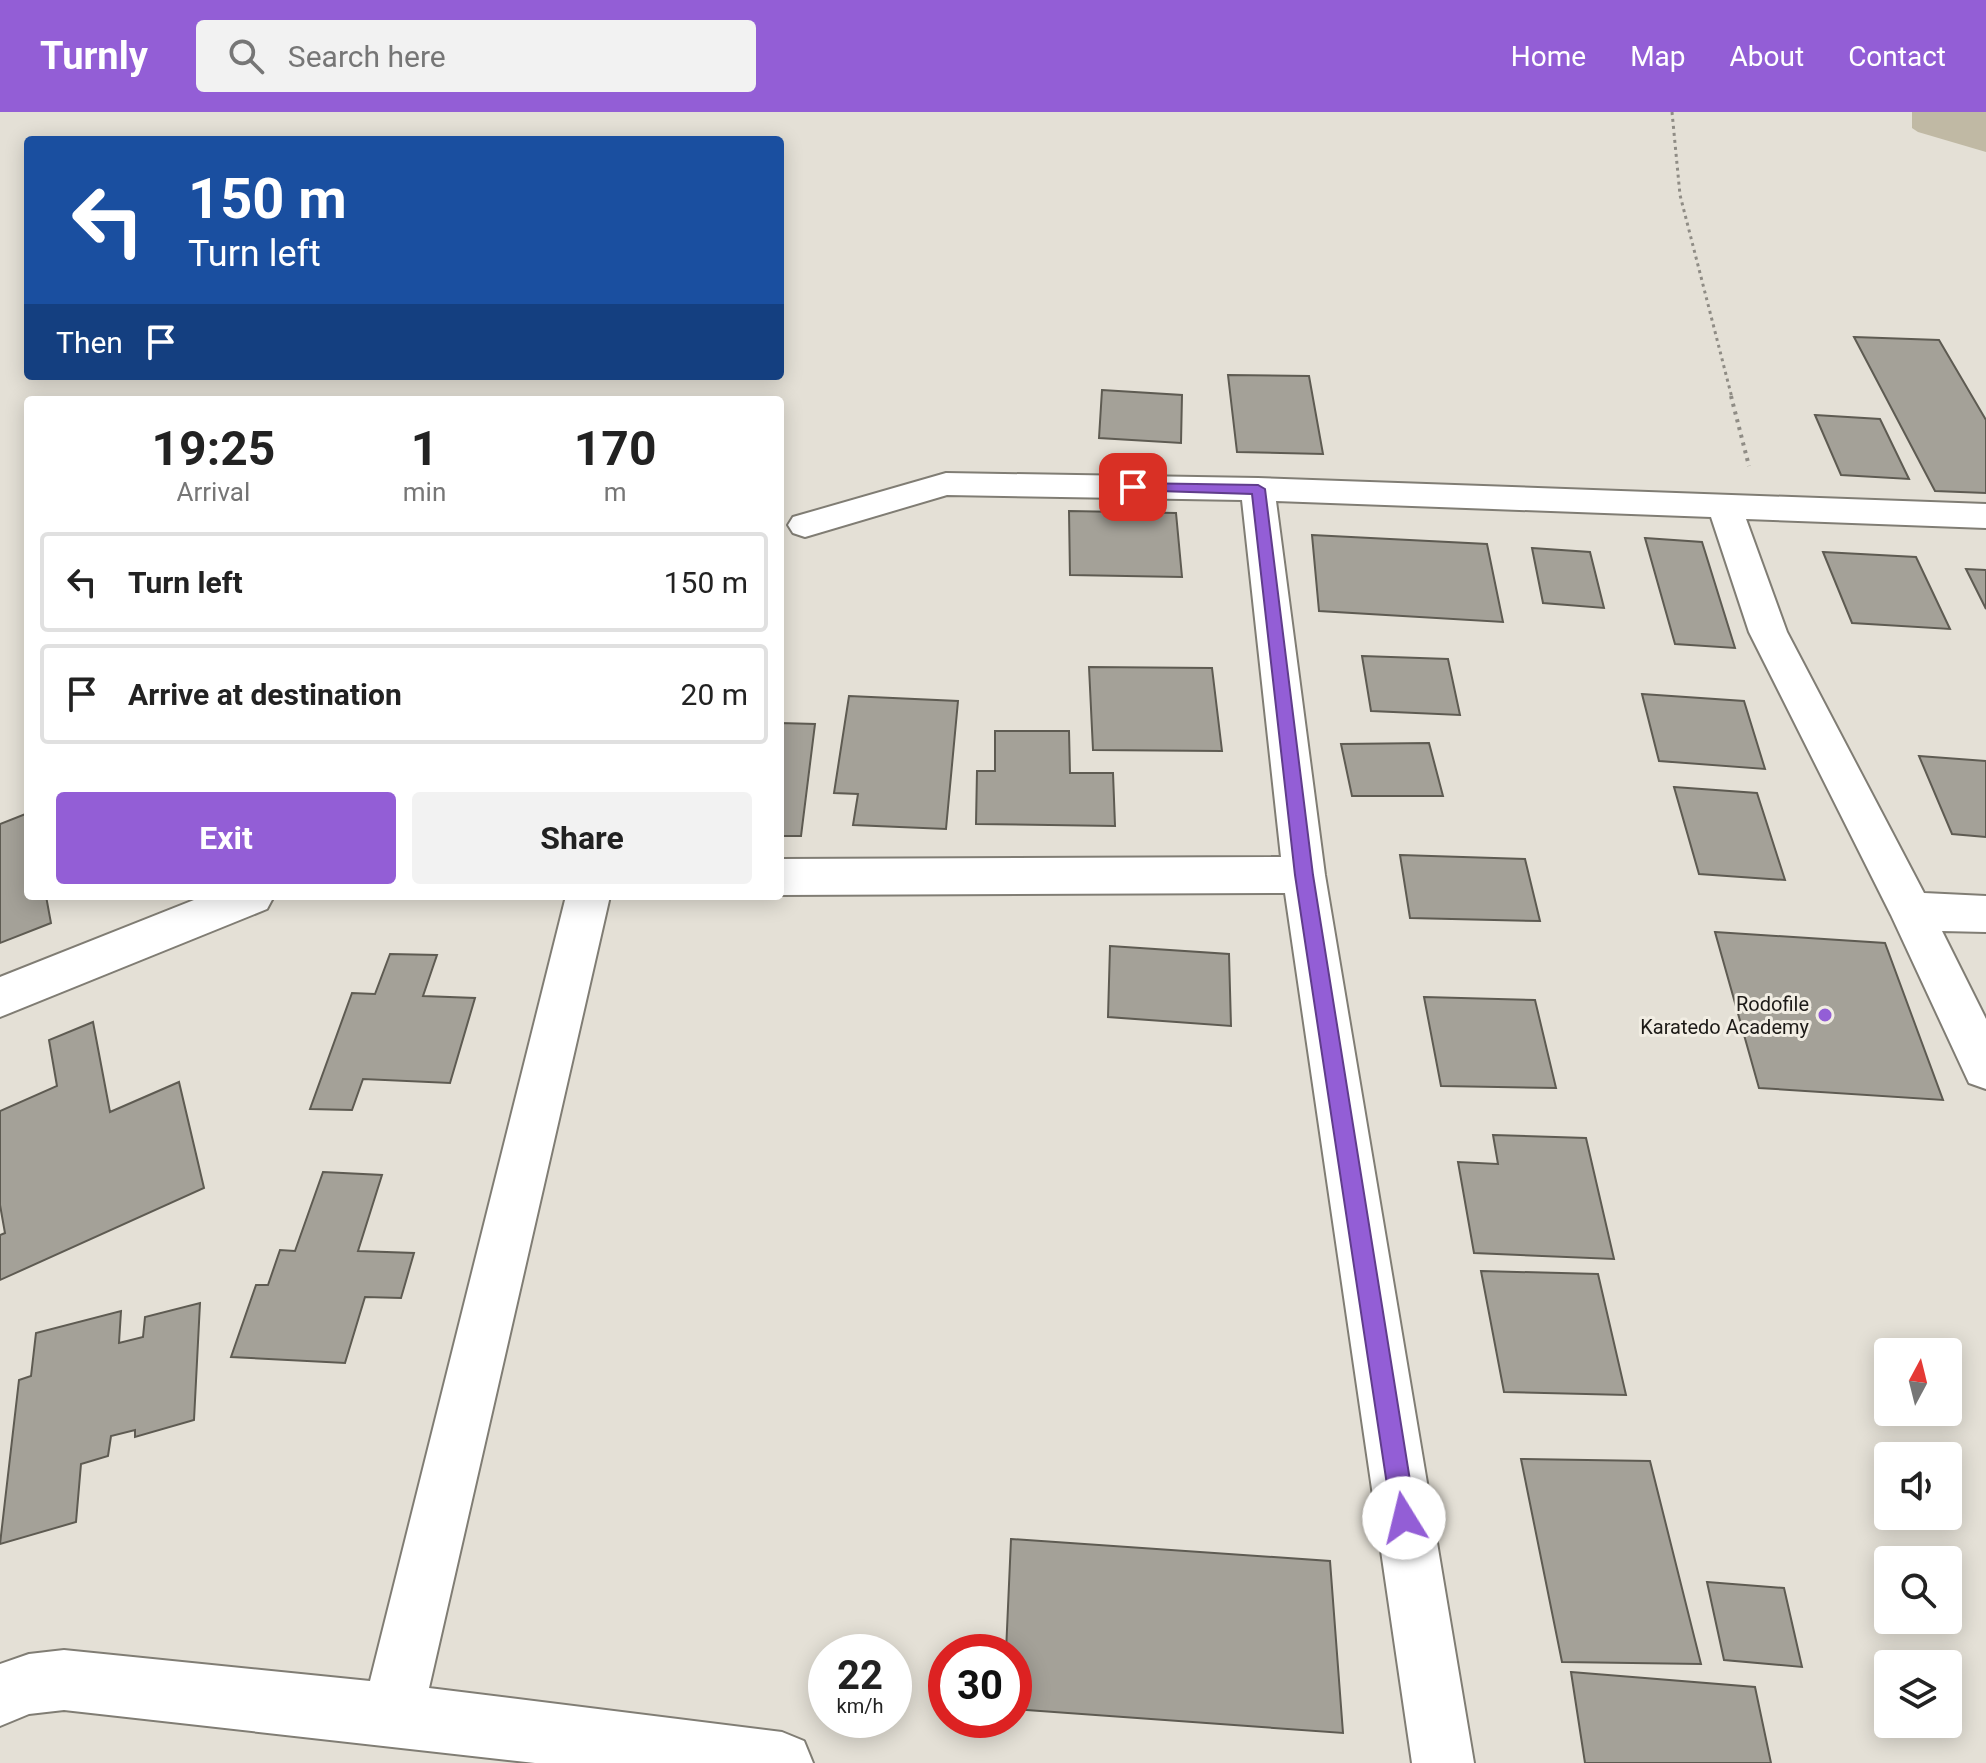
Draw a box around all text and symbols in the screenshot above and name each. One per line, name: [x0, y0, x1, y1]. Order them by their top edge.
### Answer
search box: [196, 20, 756, 92]
text: Turnly: [40, 34, 148, 78]
icon: search: [224, 34, 268, 78]
text: Search here: [288, 39, 446, 74]
text: Home: [1511, 40, 1586, 73]
text: Map: [1630, 40, 1686, 73]
text: About: [1730, 40, 1804, 73]
text: Contact: [1848, 40, 1946, 73]
text: 150 m: [188, 166, 347, 232]
icon: left: [56, 168, 160, 272]
text: Turn left: [188, 233, 321, 275]
icon: arrive: [139, 320, 183, 364]
text: Then: [56, 325, 123, 360]
text: 19:25: [152, 420, 275, 477]
text: 1: [411, 420, 438, 477]
text: 170: [574, 420, 656, 477]
pin: [1099, 453, 1167, 521]
icon: arrive: [1111, 465, 1155, 509]
text: Arrival: [177, 477, 250, 507]
text: min: [403, 477, 446, 507]
text: m: [604, 477, 627, 507]
icon: left: [60, 560, 104, 604]
text: Turn left: [128, 565, 243, 600]
text: 150 m: [664, 565, 748, 600]
icon: arrive: [60, 672, 104, 716]
text: Arrive at destination: [128, 677, 402, 712]
text: 20 m: [681, 677, 748, 712]
button: Exit: [56, 792, 396, 884]
button: Share: [412, 792, 752, 884]
place label: Rodofile Karatedo Academy: [1640, 992, 1810, 1039]
marker: Rodofile Karatedo Academy: [1816, 1006, 1834, 1024]
north arrow: [1874, 1338, 1962, 1426]
map controls: [1874, 1338, 1962, 1738]
button: sound: [1874, 1442, 1962, 1530]
position arrow: [1362, 1476, 1446, 1560]
button: search: [1874, 1546, 1962, 1634]
speed limit sign: 30: [928, 1634, 1032, 1738]
button: layers: [1874, 1650, 1962, 1738]
text: 22: [837, 1652, 883, 1699]
text: km/h: [837, 1694, 883, 1718]

